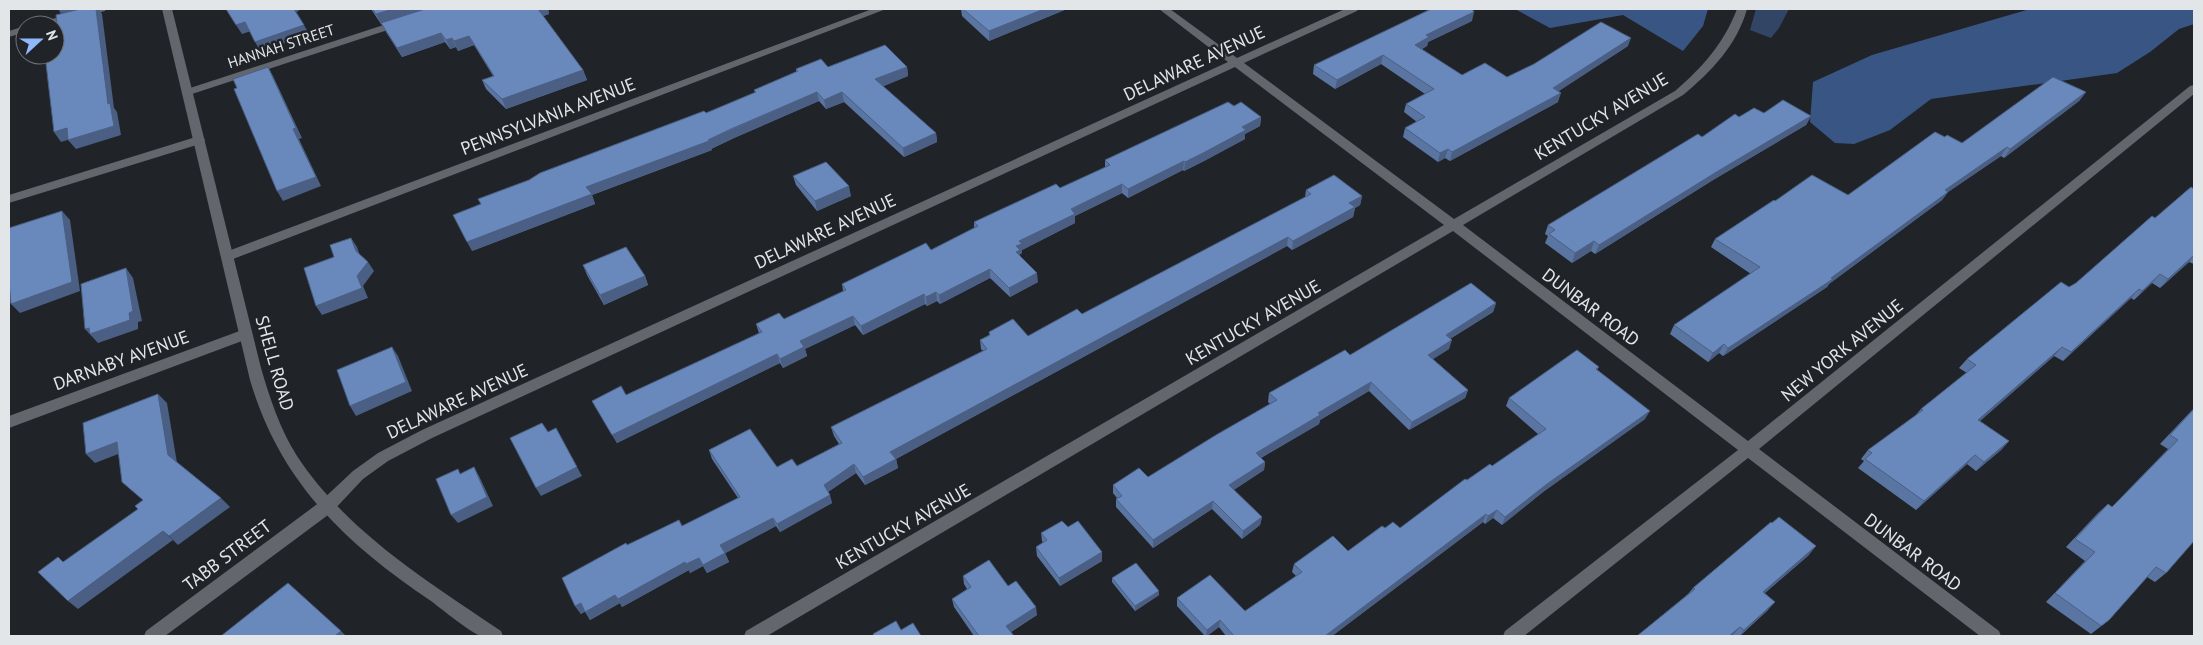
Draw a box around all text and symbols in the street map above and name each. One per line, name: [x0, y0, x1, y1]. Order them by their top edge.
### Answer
north arrow: [15, 15, 65, 65]
street label: HANNAH STREET: [225, 20, 338, 72]
street label: DELAWARE AVENUE: [1120, 20, 1268, 106]
text: N: [42, 28, 62, 43]
street label: KENTUCKY AVENUE: [1530, 67, 1672, 165]
street label: PENNSYLVANIA AVENUE: [457, 72, 639, 160]
street label: DELAWARE AVENUE: [751, 188, 899, 274]
street label: DUNBAR ROAD: [1538, 263, 1644, 351]
street label: KENTUCKY AVENUE: [1181, 274, 1325, 370]
street label: NEW YORK AVENUE: [1776, 294, 1908, 406]
street label: SHELL ROAD: [250, 313, 300, 413]
street label: DARNABY AVENUE: [50, 325, 192, 395]
street label: DELAWARE AVENUE: [383, 358, 531, 444]
street label: KENTUCKY AVENUE: [831, 478, 975, 574]
street label: DUNBAR ROAD: [1860, 508, 1966, 596]
street label: TABB STREET: [178, 514, 276, 596]

